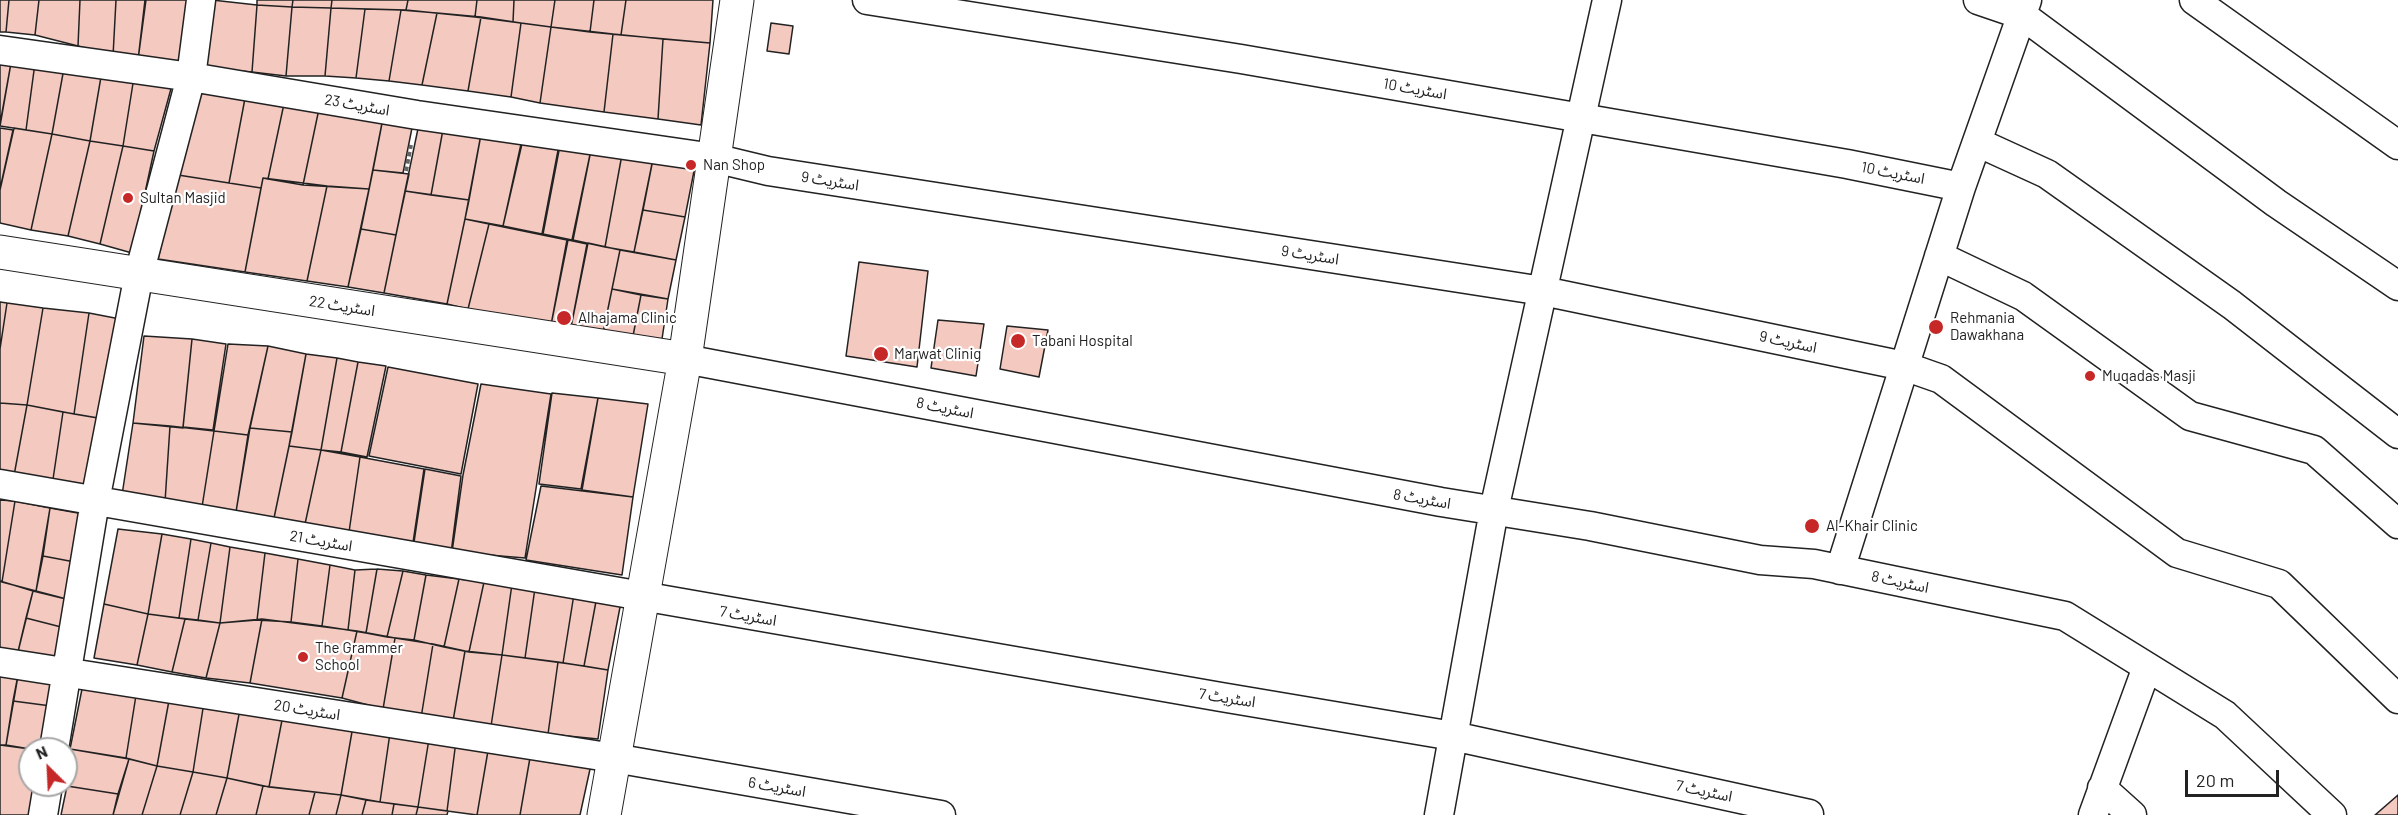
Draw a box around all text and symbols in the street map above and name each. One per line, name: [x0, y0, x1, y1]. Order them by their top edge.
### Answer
street label: اسٹریٹ 10: [1382, 75, 1448, 103]
street label: اسٹریٹ 23: [323, 90, 391, 120]
place label: Nan Shop: [703, 156, 765, 174]
marker: Nan Shop: [684, 158, 698, 172]
street label: اسٹریٹ 10: [1860, 158, 1926, 188]
street label: اسٹریٹ 9: [800, 168, 860, 194]
place label: Sultan Masjid: [140, 189, 226, 207]
marker: Sultan Masjid: [121, 191, 135, 205]
street label: اسٹریٹ 9: [1280, 242, 1340, 268]
street label: اسٹریٹ 22: [308, 292, 376, 320]
marker: Alhajama Clinic: [555, 309, 573, 327]
place label: Alhajama Clinic: [578, 309, 677, 327]
place label: Rehmania Dawakhana: [1950, 309, 2024, 344]
marker: Rehmania Dawakhana: [1927, 318, 1945, 336]
street label: اسٹریٹ 9: [1758, 327, 1818, 357]
marker: Tabani Hospital: [1009, 332, 1027, 350]
place label: Tabani Hospital: [1032, 332, 1133, 350]
marker: Marwat Clinig: [872, 345, 890, 363]
place label: Marwat Clinig: [894, 345, 981, 363]
place label: Muqadas Masji: [2102, 367, 2196, 385]
marker: Muqadas Masji: [2083, 369, 2097, 383]
street label: اسٹریٹ 8: [915, 394, 975, 422]
street label: اسٹریٹ 8: [1392, 485, 1452, 513]
marker: Al-Khair Clinic: [1803, 517, 1821, 535]
place label: Al-Khair Clinic: [1826, 517, 1918, 535]
street label: اسٹریٹ 21: [288, 527, 354, 555]
street label: اسٹریٹ 8: [1870, 567, 1930, 597]
street label: اسٹریٹ 7: [718, 602, 778, 630]
place label: The Grammer School: [315, 639, 403, 674]
marker: The Grammer School: [296, 650, 310, 664]
street label: اسٹریٹ 7: [1197, 685, 1257, 711]
street label: اسٹریٹ 20: [273, 696, 341, 724]
north arrow: [18, 737, 78, 797]
text: N: [33, 741, 50, 763]
scale bar: [2188, 758, 2282, 796]
text: 20 m: [2196, 769, 2234, 791]
street label: اسٹریٹ 6: [747, 773, 807, 801]
street label: اسٹریٹ 7: [1674, 776, 1734, 806]

